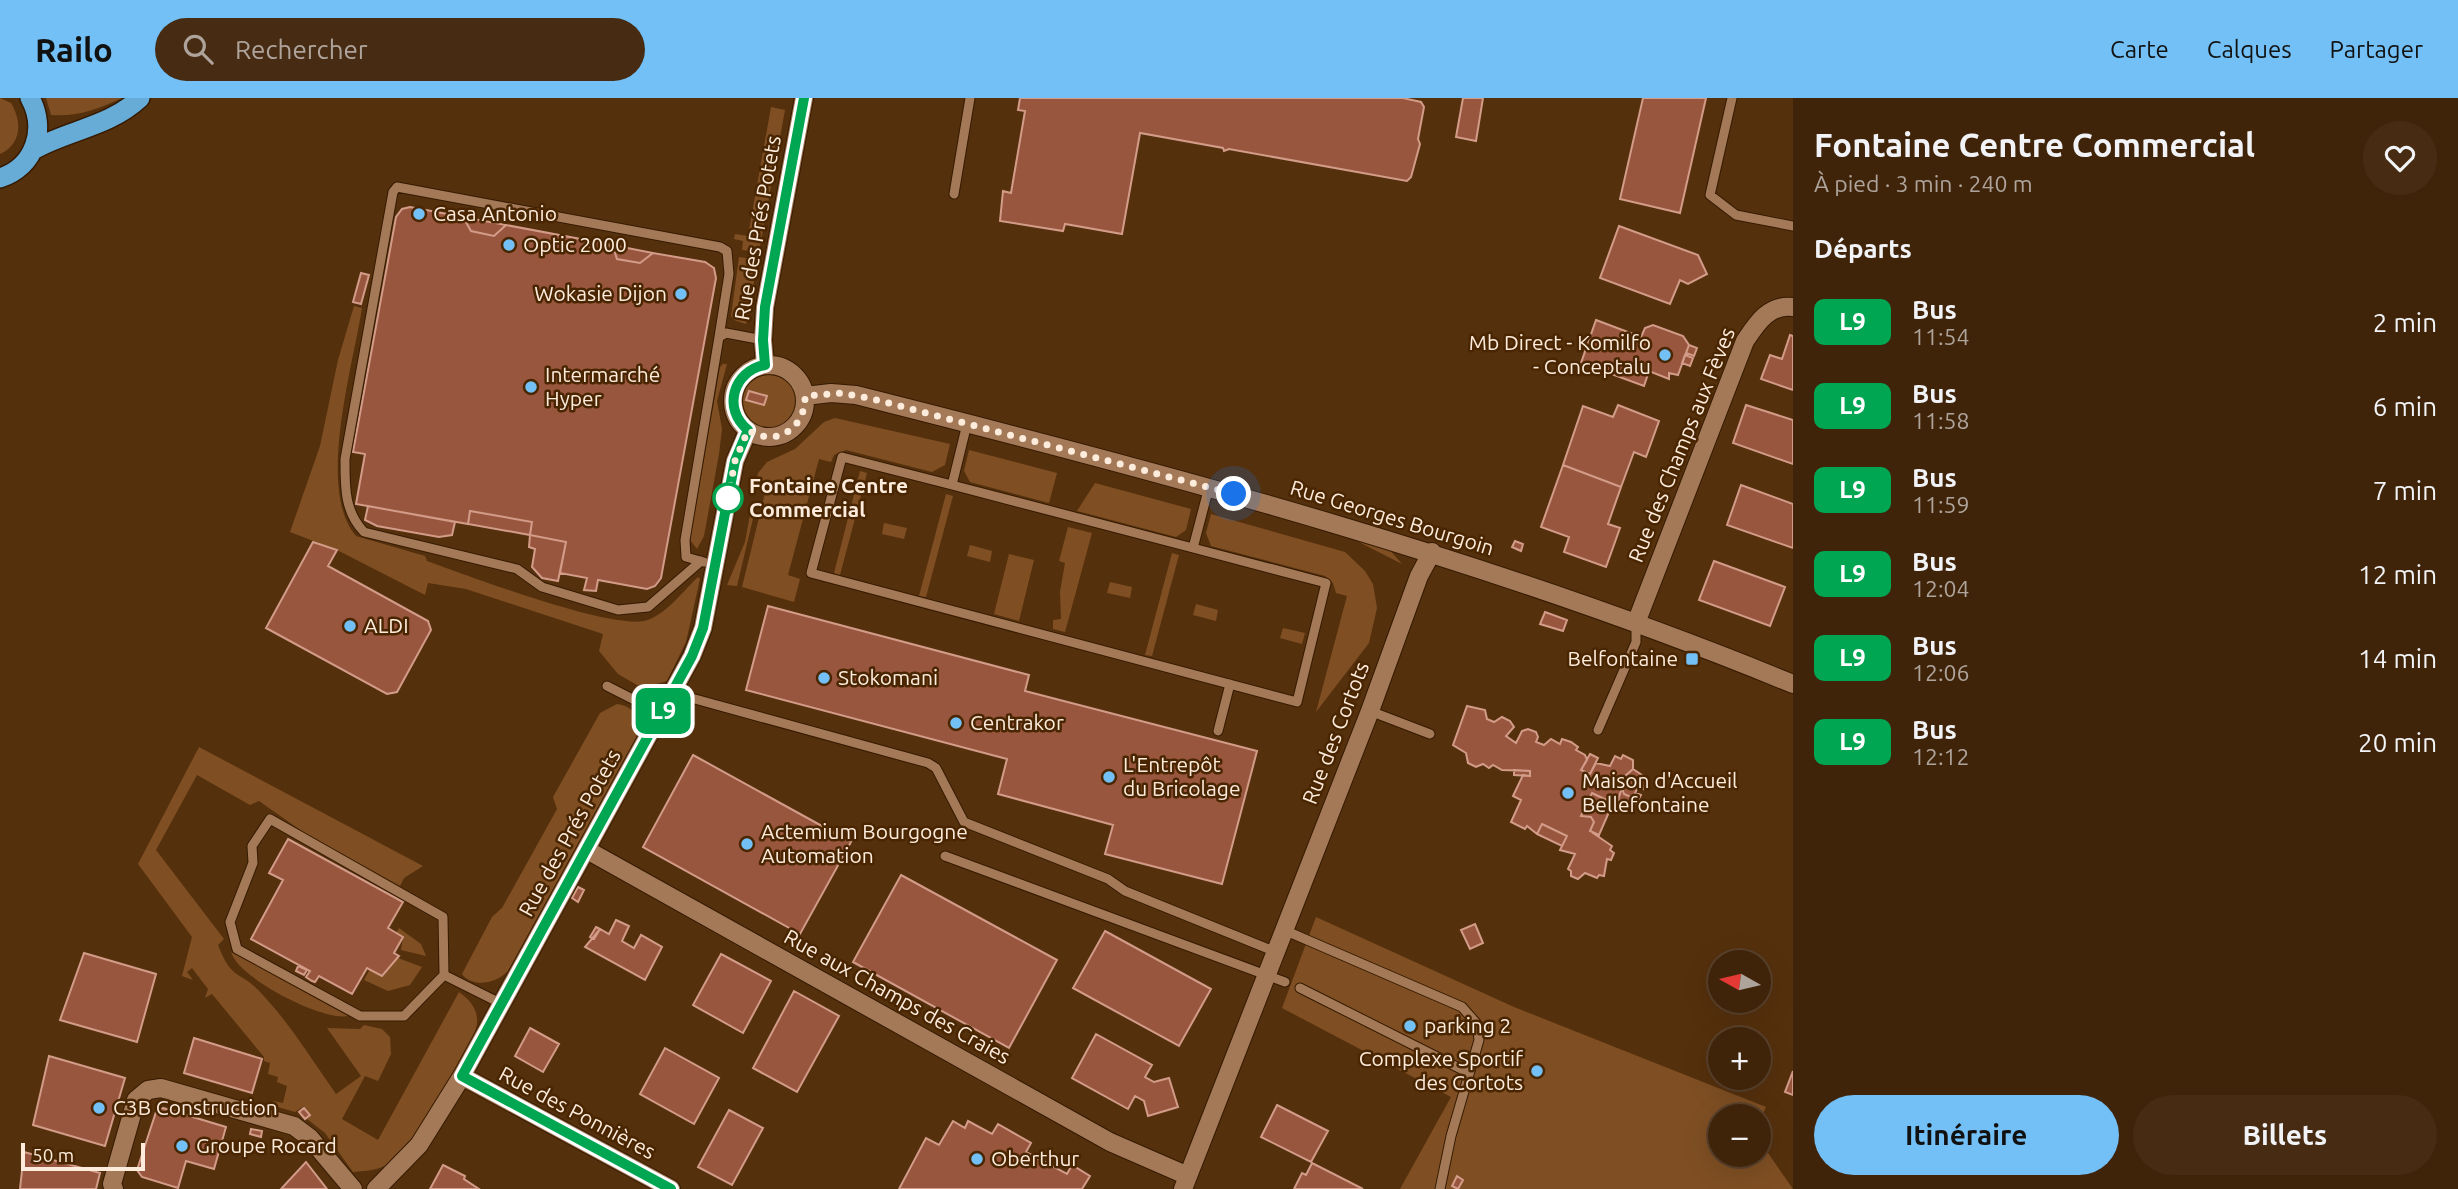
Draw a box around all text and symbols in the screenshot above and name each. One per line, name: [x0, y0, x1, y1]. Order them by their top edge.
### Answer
search box: [155, 18, 645, 81]
icon: search: [179, 30, 217, 68]
text: Railo: [35, 31, 113, 68]
text: Rechercher: [235, 35, 368, 64]
text: Carte: [2110, 36, 2169, 63]
text: Calques: [2207, 36, 2292, 63]
text: Partager: [2330, 36, 2423, 63]
button: heart: [2363, 121, 2437, 195]
text: Fontaine Centre Commercial: [1814, 126, 2255, 163]
street label: Rue des Prés Potets: [729, 134, 785, 322]
text: À pied · 3 min · 240 m: [1814, 171, 2033, 196]
place label: Casa Antonio: [433, 201, 557, 225]
marker: Casa Antonio: [411, 206, 427, 222]
place label: Optic 2000: [523, 232, 627, 256]
text: Départs: [1814, 234, 1912, 263]
marker: Optic 2000: [501, 237, 517, 253]
place label: Wokasie Dijon: [534, 281, 667, 305]
marker: Wokasie Dijon: [673, 286, 689, 302]
text: Bus: [1912, 295, 1957, 324]
text: L9: [1839, 308, 1866, 335]
text: 2 min: [2373, 308, 2437, 337]
street label: Rue des Champs aux Fèves: [1623, 324, 1739, 565]
text: 11:54: [1912, 324, 1970, 349]
place label: Mb Direct - Komilfo - Conceptalu: [1469, 330, 1651, 378]
marker: Mb Direct - Komilfo - Conceptalu: [1657, 347, 1673, 363]
place label: Intermarché Hyper: [545, 362, 660, 410]
marker: Intermarché Hyper: [523, 379, 539, 395]
text: Bus: [1912, 379, 1957, 408]
text: L9: [1839, 392, 1866, 419]
text: 6 min: [2373, 392, 2437, 421]
text: 11:58: [1912, 408, 1970, 433]
text: Bus: [1912, 463, 1957, 492]
place label: Fontaine Centre Commercial: [749, 473, 908, 521]
street label: Rue Georges Bourgoin: [1288, 475, 1497, 559]
your location: [1216, 476, 1251, 511]
text: L9: [1839, 476, 1866, 503]
text: 7 min: [2373, 476, 2437, 505]
marker: Fontaine Centre Commercial: [713, 483, 743, 513]
text: 11:59: [1912, 492, 1970, 517]
text: Bus: [1912, 547, 1957, 576]
text: L9: [1839, 560, 1866, 587]
text: 12 min: [2358, 560, 2437, 589]
text: 12:04: [1912, 576, 1970, 601]
place label: ALDI: [364, 613, 409, 637]
marker: ALDI: [342, 618, 358, 634]
text: Bus: [1912, 631, 1957, 660]
text: L9: [1839, 644, 1866, 671]
text: 14 min: [2358, 644, 2437, 673]
place label: Belfontaine: [1568, 646, 1678, 670]
marker: Belfontaine: [1684, 651, 1700, 667]
street label: Rue des Cortots: [1297, 658, 1373, 807]
text: 12:06: [1912, 660, 1970, 685]
place label: Stokomani: [838, 665, 938, 689]
marker: Stokomani: [816, 670, 832, 686]
line badge: L9: [632, 688, 694, 734]
text: L9: [650, 697, 676, 724]
place label: Centrakor: [970, 710, 1064, 734]
marker: Centrakor: [948, 715, 964, 731]
text: Bus: [1912, 715, 1957, 744]
text: L9: [1839, 728, 1866, 755]
text: 20 min: [2358, 728, 2437, 757]
text: 12:12: [1912, 744, 1970, 769]
street label: Rue des Prés Potets: [513, 745, 625, 920]
place label: L'Entrepôt du Bricolage: [1123, 752, 1240, 800]
place label: Maison d'Accueil Bellefontaine: [1582, 768, 1738, 816]
marker: L'Entrepôt du Bricolage: [1101, 769, 1117, 785]
marker: Maison d'Accueil Bellefontaine: [1560, 785, 1576, 801]
place label: Actemium Bourgogne Automation: [761, 819, 968, 867]
marker: Actemium Bourgogne Automation: [739, 836, 755, 852]
street label: Rue aux Champs des Craies: [780, 924, 1015, 1068]
north arrow: [1708, 950, 1771, 1013]
map controls: [1708, 950, 1771, 1167]
place label: parking 2: [1424, 1013, 1511, 1037]
marker: parking 2: [1402, 1018, 1418, 1034]
button: +: [1708, 1027, 1771, 1090]
place label: Complexe Sportif des Cortots: [1359, 1046, 1524, 1094]
street label: Rue des Ponnières: [495, 1061, 660, 1163]
marker: Complexe Sportif des Cortots: [1529, 1063, 1545, 1079]
place label: C3B Construction: [113, 1095, 278, 1119]
button: Itinéraire: [1814, 1095, 2119, 1175]
button: Billets: [2133, 1095, 2437, 1175]
marker: C3B Construction: [91, 1100, 107, 1116]
button: −: [1708, 1104, 1771, 1167]
place label: Groupe Rocard: [196, 1133, 337, 1157]
marker: Groupe Rocard: [174, 1138, 190, 1154]
scale bar: [21, 1140, 145, 1172]
text: 50 m: [32, 1144, 74, 1166]
place label: Oberthur: [991, 1146, 1079, 1170]
marker: Oberthur: [969, 1151, 985, 1167]

